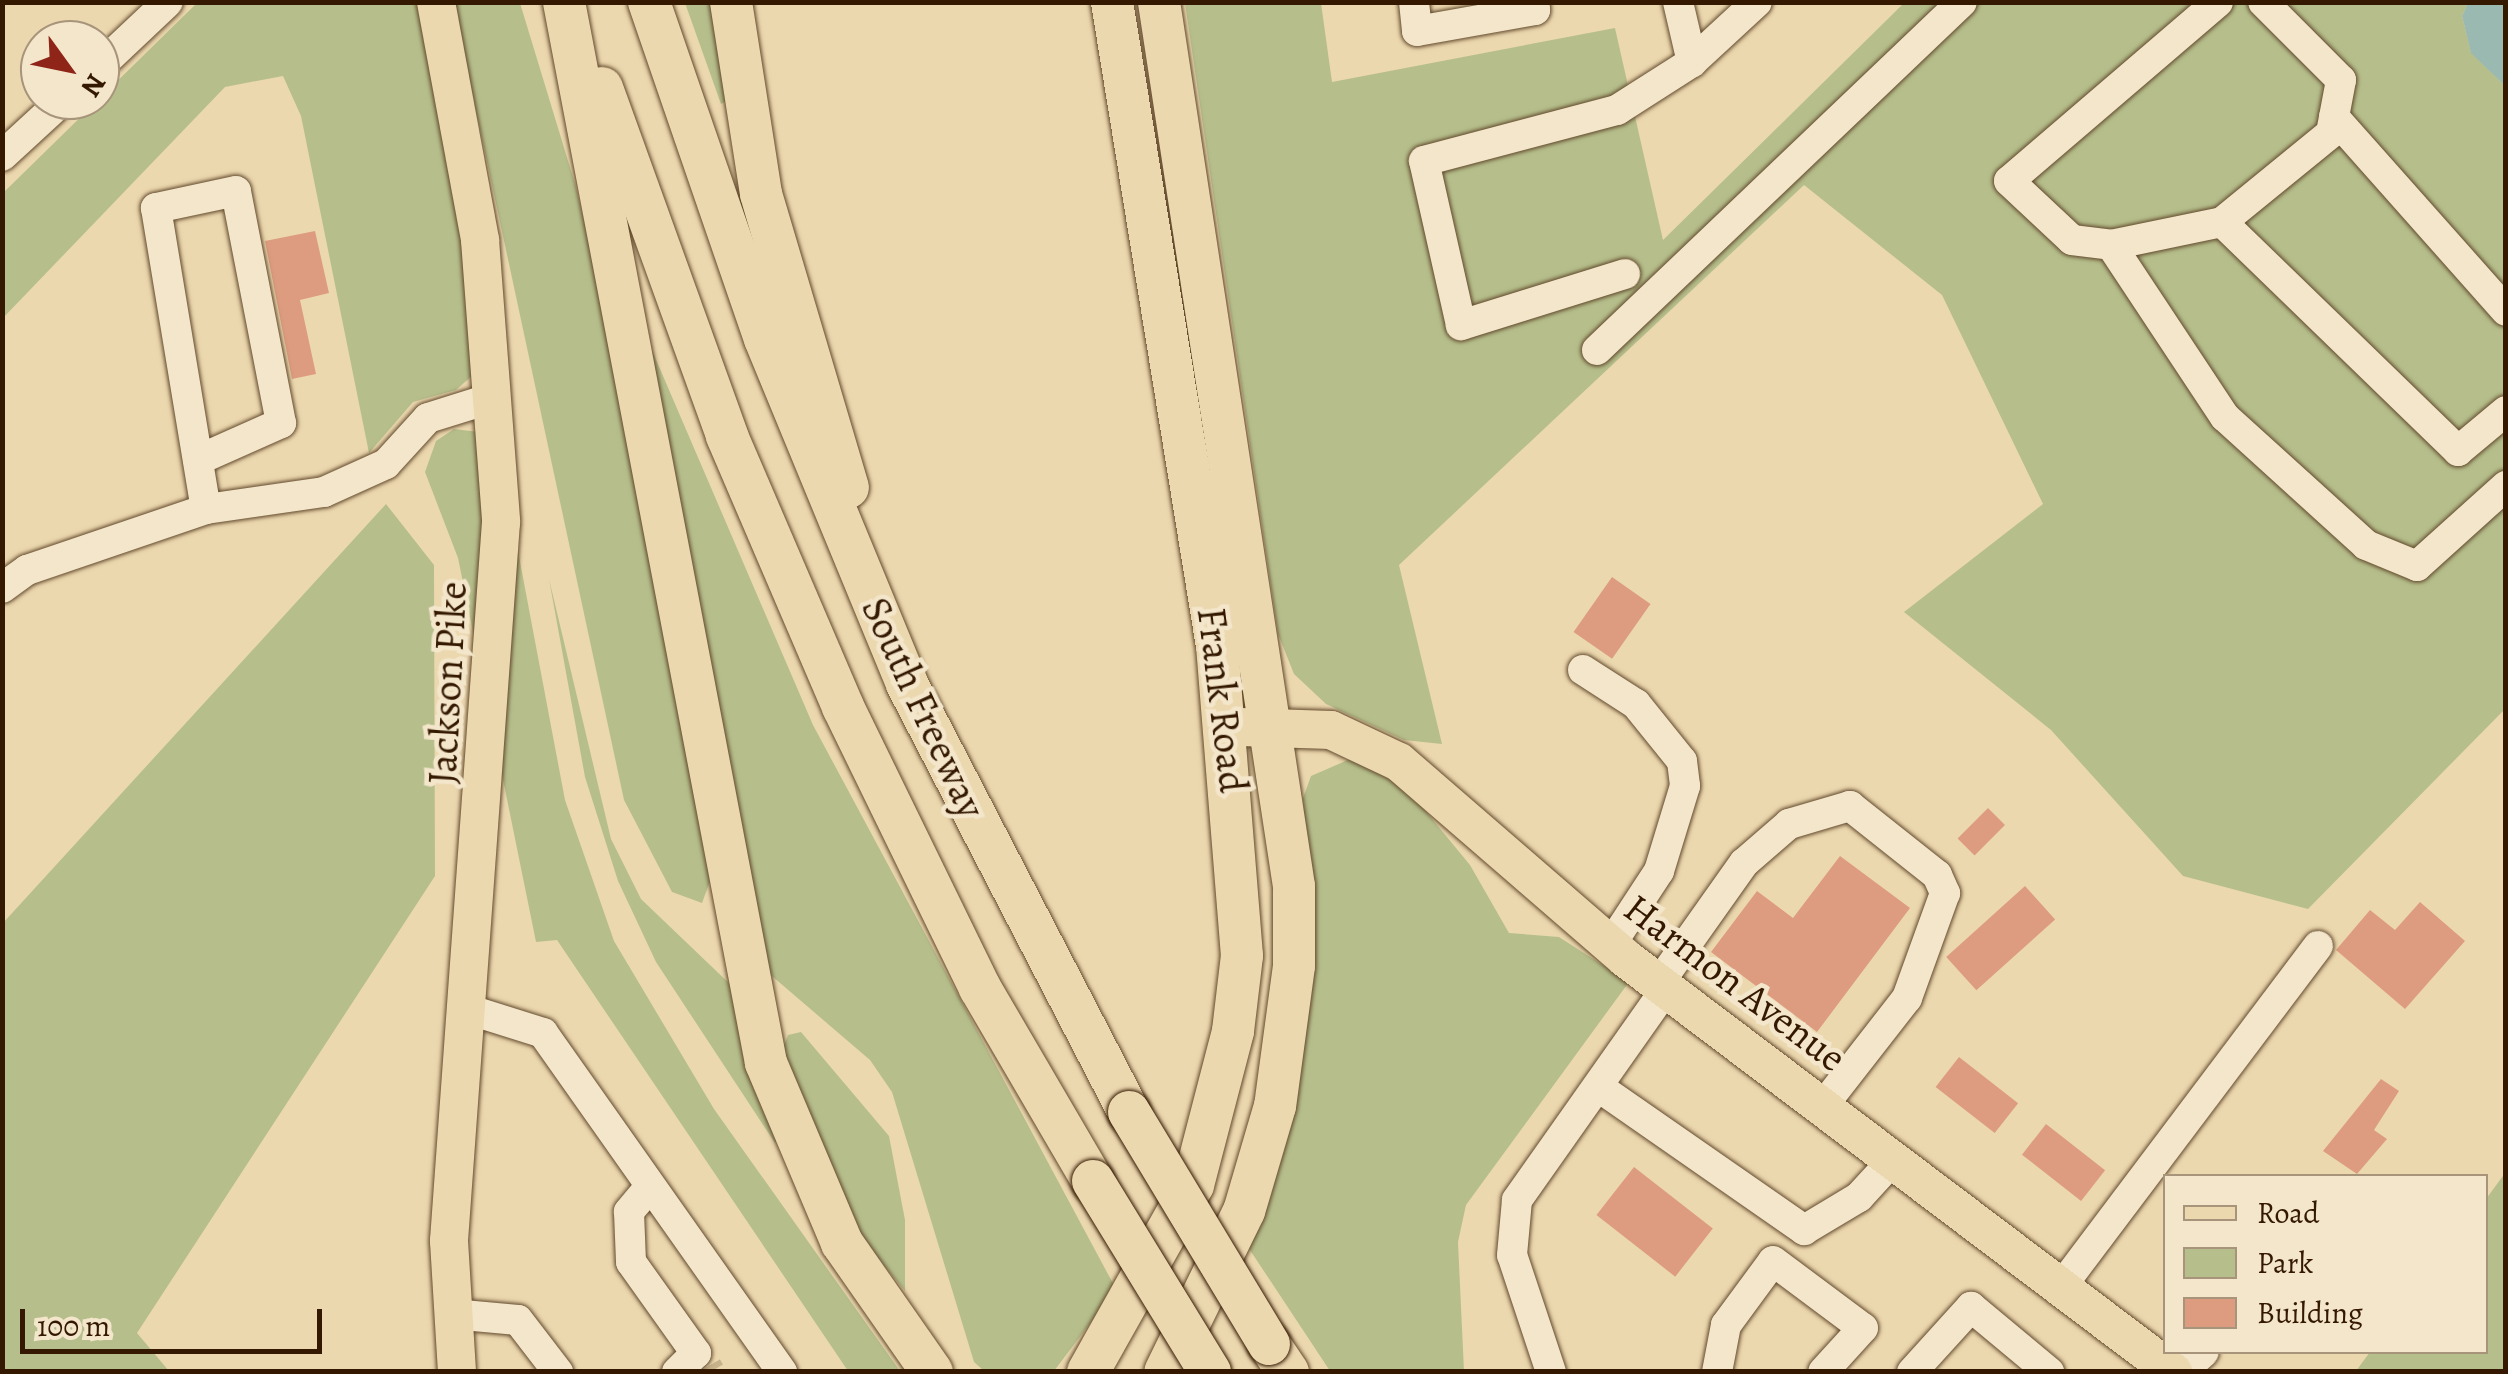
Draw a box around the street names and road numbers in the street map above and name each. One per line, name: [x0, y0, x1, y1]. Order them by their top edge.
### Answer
street label: Jackson Pike: [419, 580, 477, 786]
street label: South Freeway: [851, 590, 995, 826]
street label: Frank Road: [1187, 605, 1257, 795]
street label: Harmon Avenue: [1615, 884, 1855, 1082]

